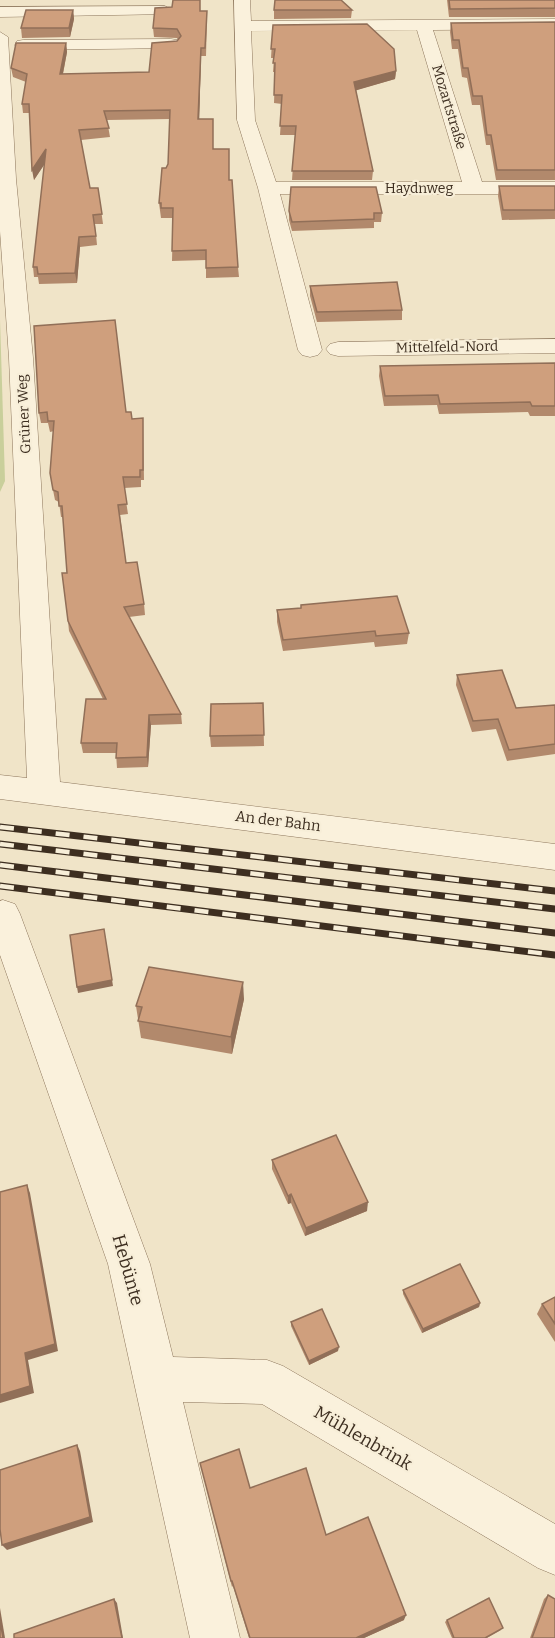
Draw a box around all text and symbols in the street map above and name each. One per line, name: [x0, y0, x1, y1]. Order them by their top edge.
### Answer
street label: Mozartstraße: [428, 63, 470, 151]
street label: Haydnweg: [385, 180, 453, 197]
street label: Mittelfeld-Nord: [396, 338, 498, 356]
street label: Grüner Weg: [13, 374, 35, 454]
street label: An der Bahn: [234, 807, 322, 835]
street label: Hebünte: [107, 1232, 149, 1308]
street label: Mühlenbrink: [310, 1401, 417, 1475]

